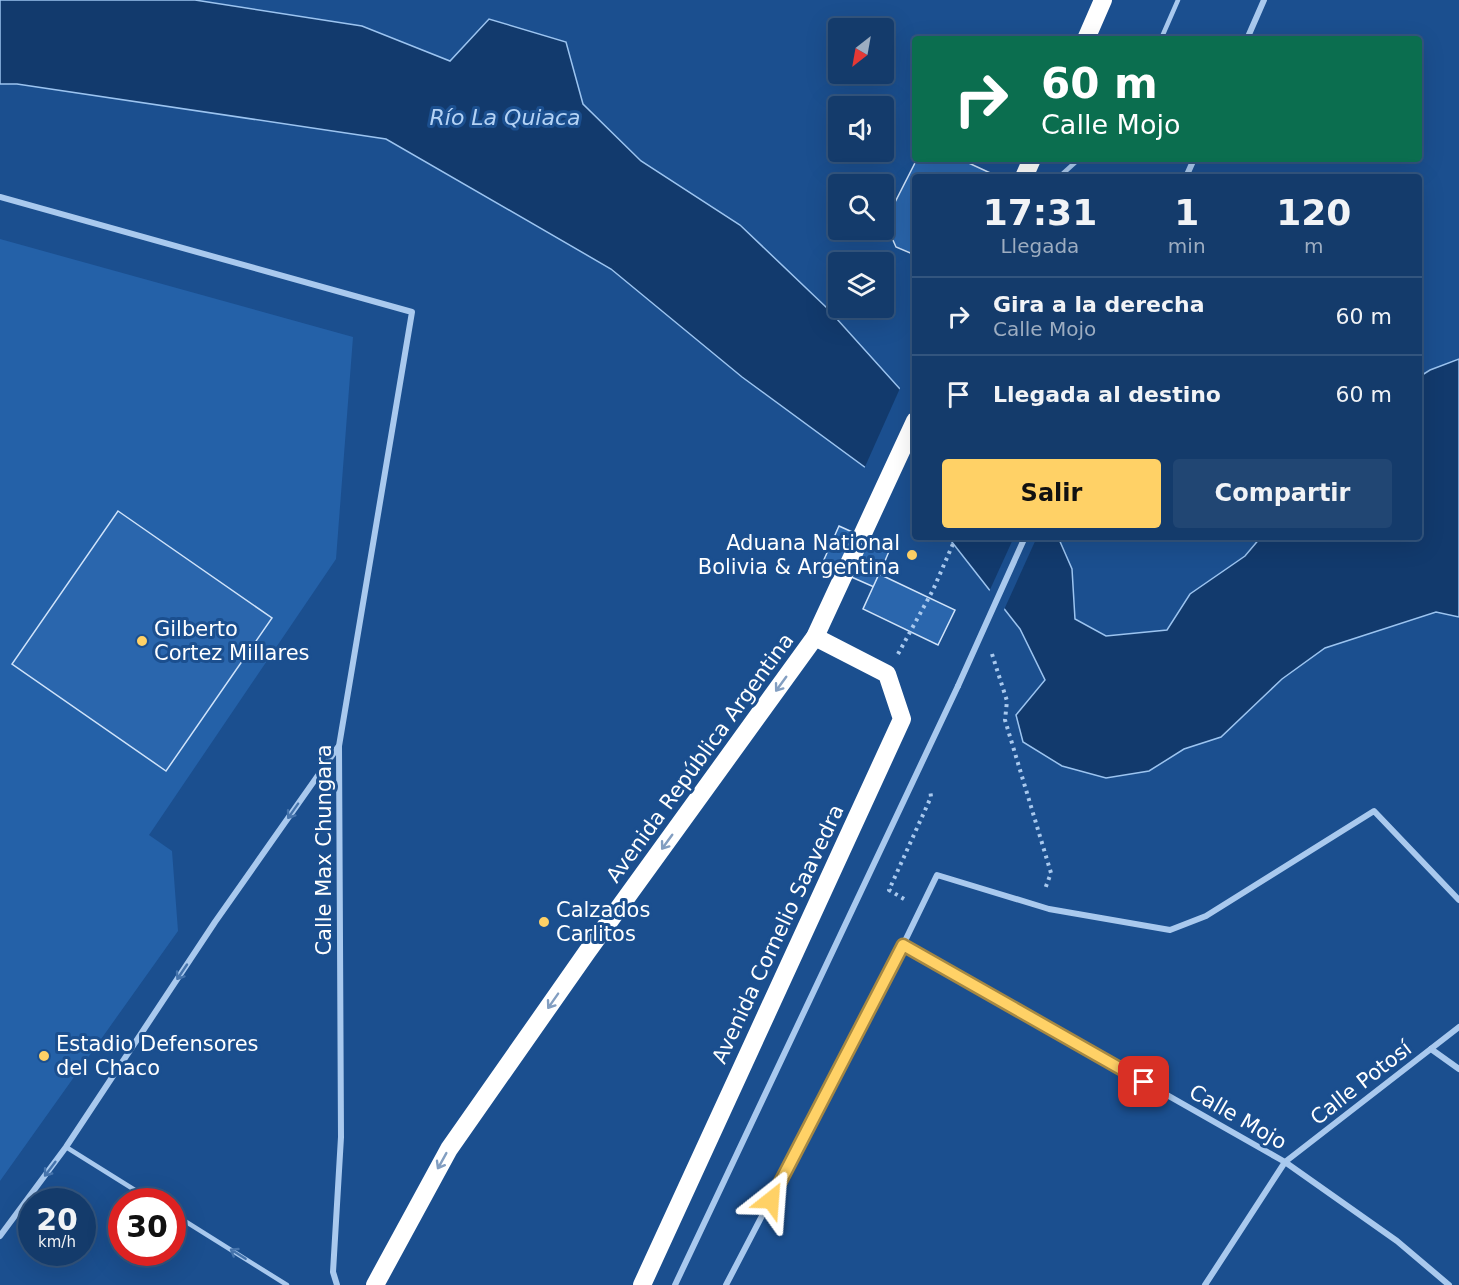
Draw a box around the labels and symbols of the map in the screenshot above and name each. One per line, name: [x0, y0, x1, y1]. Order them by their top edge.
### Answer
north arrow: [828, 18, 894, 84]
water label: Río La Quiaca: [429, 105, 581, 130]
place label: Aduana National Bolivia & Argentina: [698, 531, 900, 579]
marker: Aduana National Bolivia & Argentina: [905, 548, 919, 562]
place label: Gilberto Cortez Millares: [154, 617, 310, 665]
street label: Avenida República Argentina: [601, 629, 799, 887]
marker: Gilberto Cortez Millares: [135, 634, 149, 648]
one-way arrow: [775, 676, 787, 692]
street label: Calle Max Chungara: [312, 744, 336, 956]
street label: Avenida Cornelio Saavedra: [707, 801, 849, 1067]
one-way arrow: [287, 803, 299, 819]
one-way arrow: [661, 834, 673, 850]
place label: Calzados Carlitos: [556, 898, 650, 946]
marker: Calzados Carlitos: [537, 915, 551, 929]
one-way arrow: [176, 963, 188, 980]
one-way arrow: [547, 992, 559, 1008]
place label: Estadio Defensores del Chaco: [56, 1032, 259, 1080]
street label: Calle Potosí: [1306, 1035, 1417, 1130]
marker: Estadio Defensores del Chaco: [37, 1049, 51, 1063]
pin: [1118, 1056, 1169, 1107]
street label: Calle Mojo: [1185, 1079, 1291, 1155]
one-way arrow: [436, 1152, 448, 1169]
one-way arrow: [44, 1160, 56, 1176]
position arrow: [739, 1168, 803, 1232]
speed limit sign: 30: [108, 1188, 186, 1266]
one-way arrow: [230, 1248, 247, 1260]

